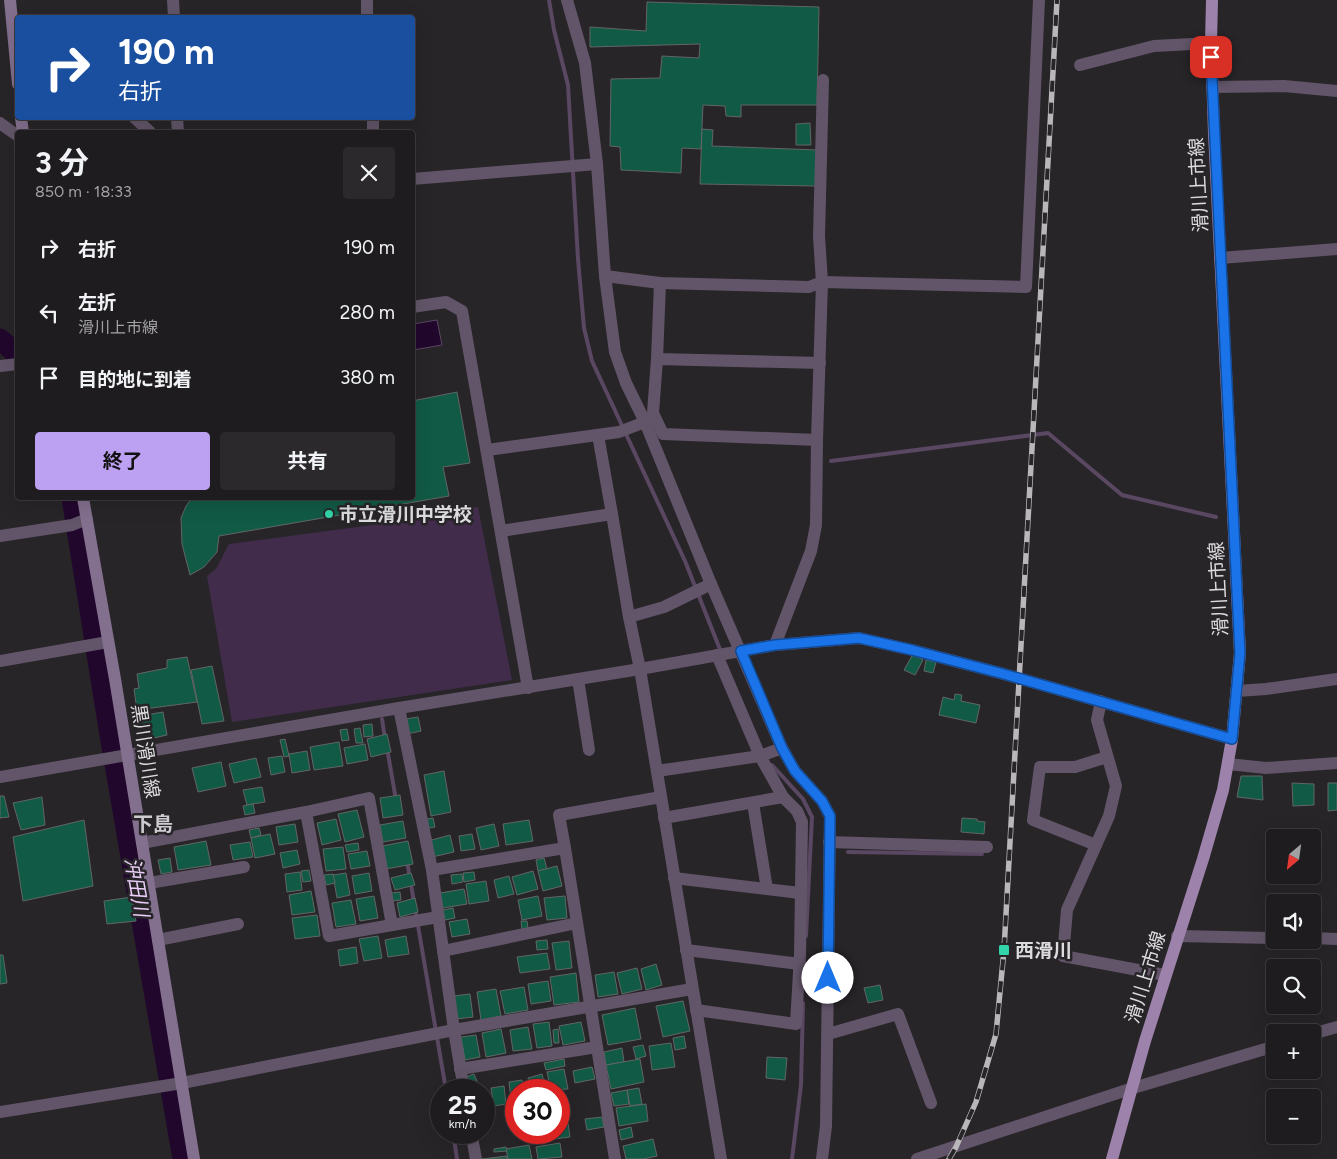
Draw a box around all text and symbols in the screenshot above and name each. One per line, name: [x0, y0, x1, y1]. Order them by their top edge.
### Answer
text: 190 m: [118, 31, 215, 73]
icon: right: [35, 35, 100, 100]
pin: [1190, 36, 1232, 78]
icon: arrive: [1197, 43, 1225, 71]
text: 右折: [118, 78, 162, 105]
street label: 滑川上市線: [1185, 137, 1212, 233]
text: 3 分: [35, 144, 89, 181]
button: close: [343, 147, 395, 199]
text: 850 m · 18:33: [35, 182, 132, 201]
icon: right: [35, 234, 63, 262]
text: 190 m: [343, 236, 395, 259]
text: 右折: [78, 238, 116, 261]
text: 左折: [78, 291, 116, 314]
icon: left: [35, 299, 63, 327]
text: 280 m: [340, 301, 395, 324]
text: 滑川上市線: [78, 318, 158, 337]
icon: arrive: [35, 364, 63, 392]
text: 380 m: [340, 366, 395, 389]
text: 目的地に到着: [78, 368, 192, 391]
button: 終了: [35, 432, 210, 490]
button: 共有: [220, 432, 395, 490]
place label: 市立滑川中学校: [339, 503, 472, 526]
marker: 市立滑川中学校: [323, 508, 335, 520]
street label: 滑川上市線: [1205, 541, 1232, 637]
street label: 黒川滑川線: [127, 702, 164, 800]
district label: 下島: [133, 812, 173, 836]
north arrow: [1266, 829, 1321, 884]
map controls: [1266, 829, 1321, 1144]
water label: 沖田川: [120, 855, 154, 921]
button: sound: [1266, 894, 1321, 949]
street label: 滑川上市線: [1121, 928, 1170, 1026]
place label: 西滑川: [1015, 939, 1072, 962]
marker: 西滑川: [997, 943, 1011, 957]
position arrow: [801, 951, 853, 1003]
button: search: [1266, 959, 1321, 1014]
button: +: [1266, 1024, 1321, 1079]
speed limit sign: 30: [505, 1079, 570, 1144]
button: −: [1266, 1089, 1321, 1144]
text: 25: [448, 1090, 477, 1120]
text: km/h: [449, 1117, 476, 1131]

